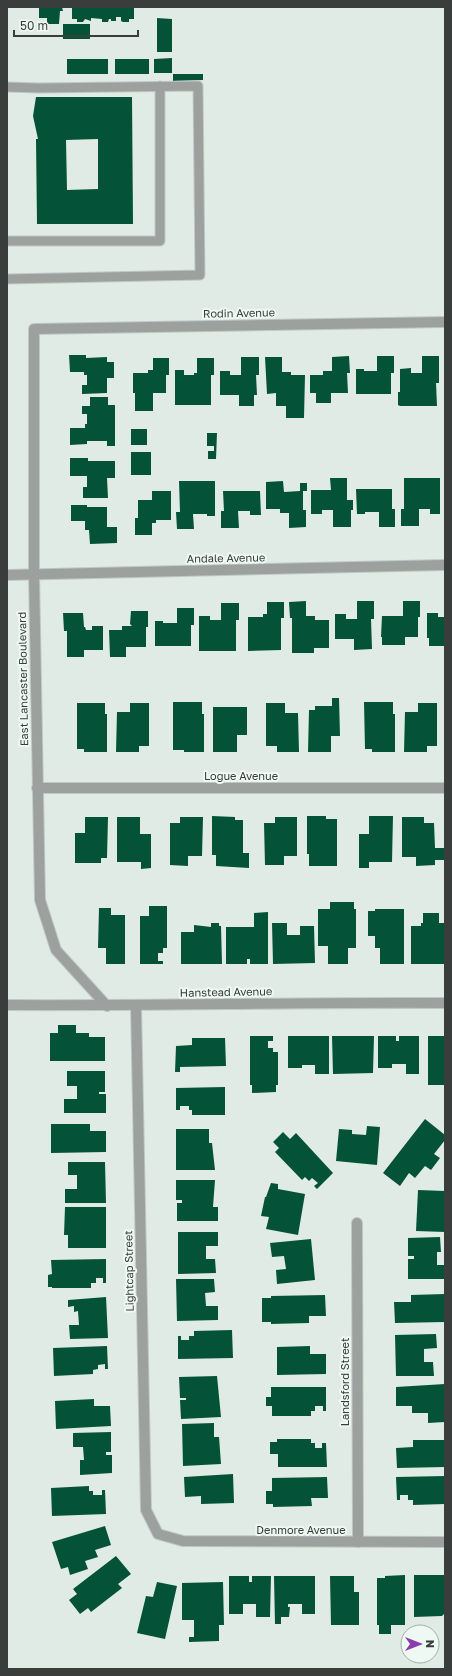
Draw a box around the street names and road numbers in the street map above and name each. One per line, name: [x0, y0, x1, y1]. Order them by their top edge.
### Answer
street label: Rodin Avenue: [203, 305, 275, 320]
street label: Andale Avenue: [187, 550, 265, 565]
street label: East Lancaster Boulevard: [15, 612, 30, 746]
street label: Logue Avenue: [204, 769, 278, 782]
street label: Hanstead Avenue: [180, 984, 272, 999]
street label: Lightcap Street: [121, 1230, 136, 1312]
street label: Landsford Street: [338, 1338, 351, 1426]
street label: Denmore Avenue: [256, 1523, 346, 1536]

